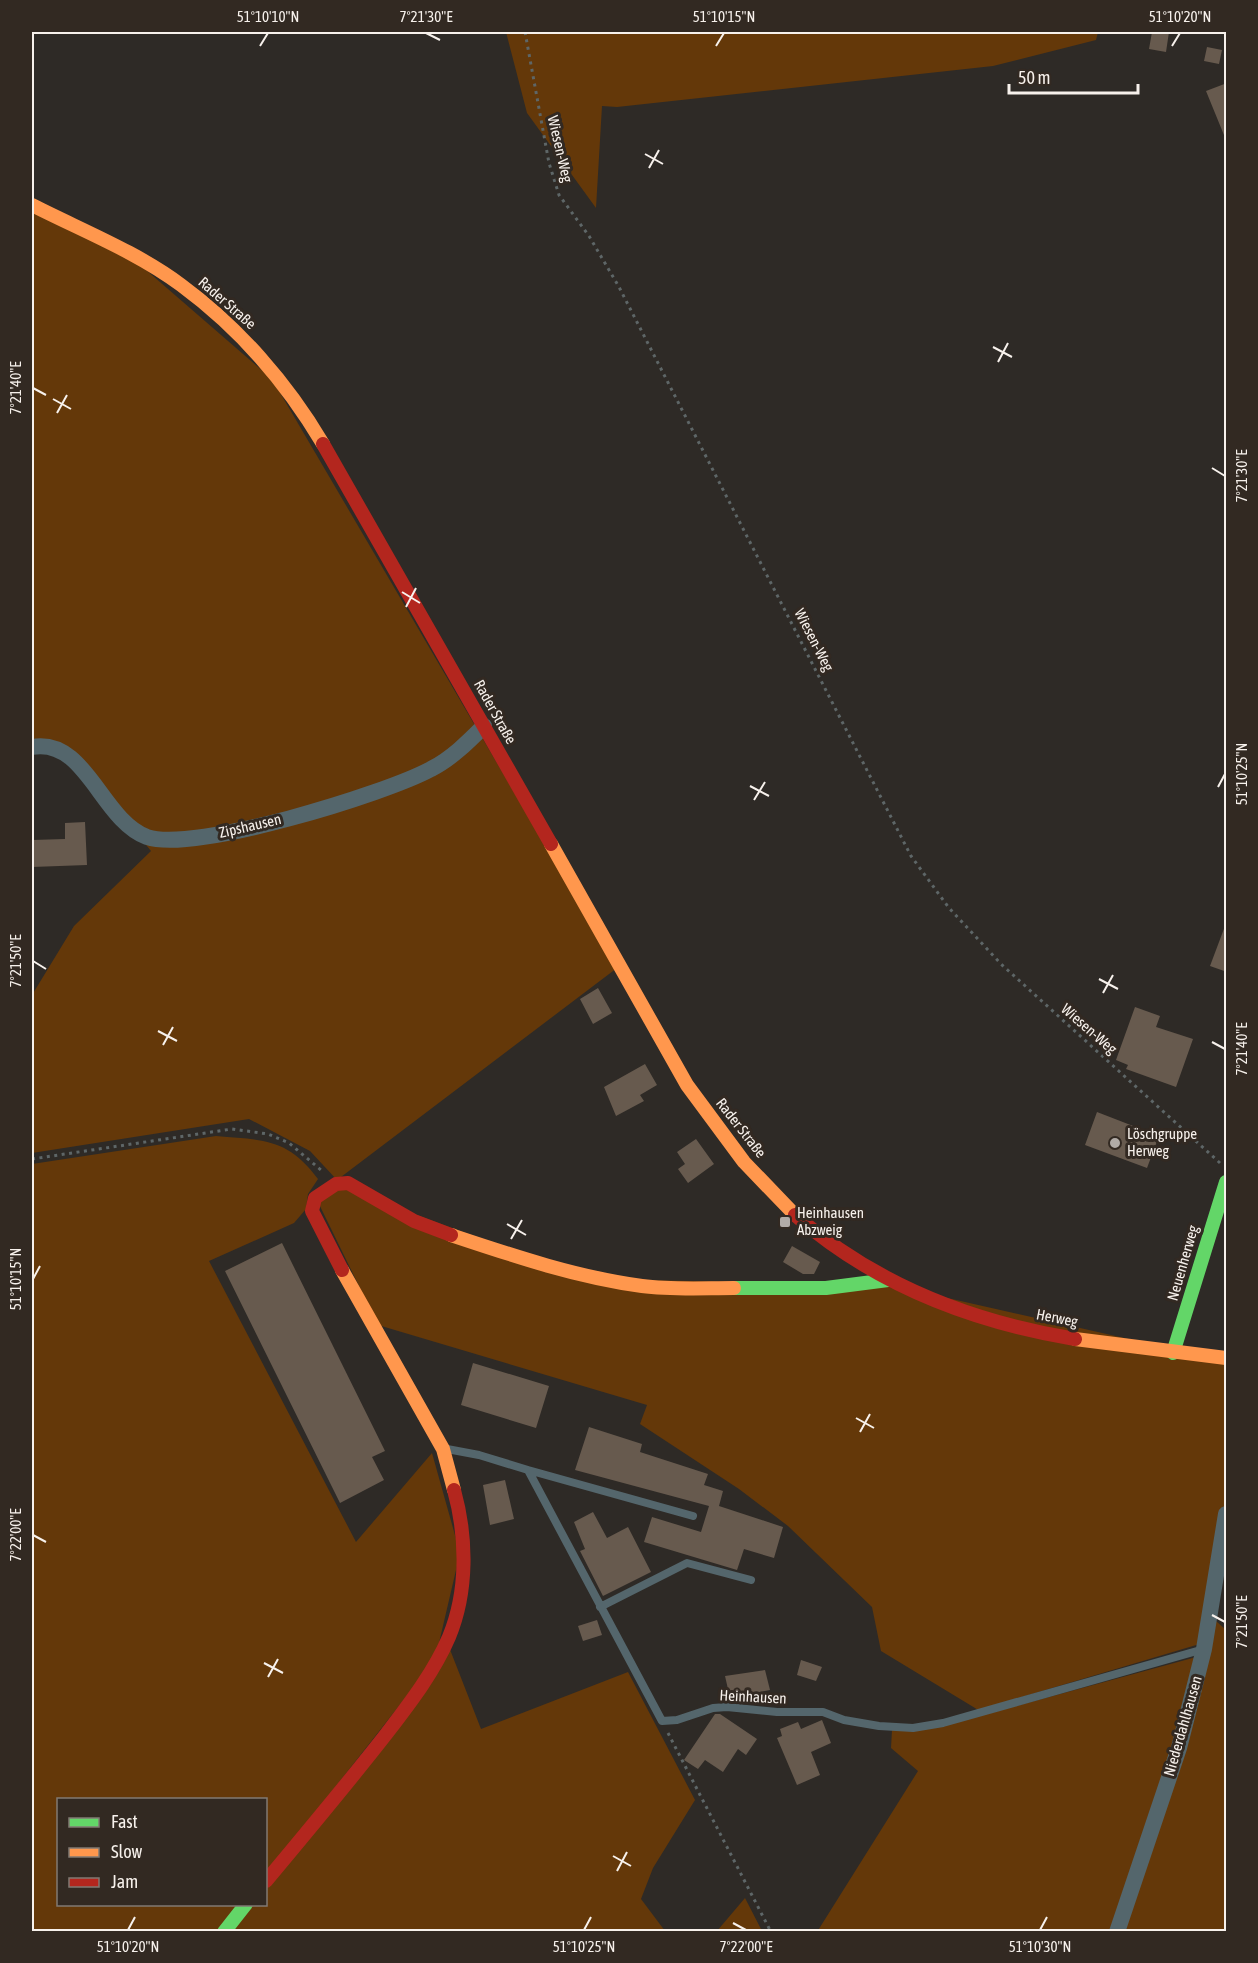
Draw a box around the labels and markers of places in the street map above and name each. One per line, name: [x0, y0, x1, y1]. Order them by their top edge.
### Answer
place label: Löschgruppe Herweg: [1127, 1125, 1197, 1159]
marker: Löschgruppe Herweg: [1108, 1136, 1122, 1150]
place label: Heinhausen Abzweig: [797, 1204, 864, 1238]
marker: Heinhausen Abzweig: [778, 1215, 792, 1229]

